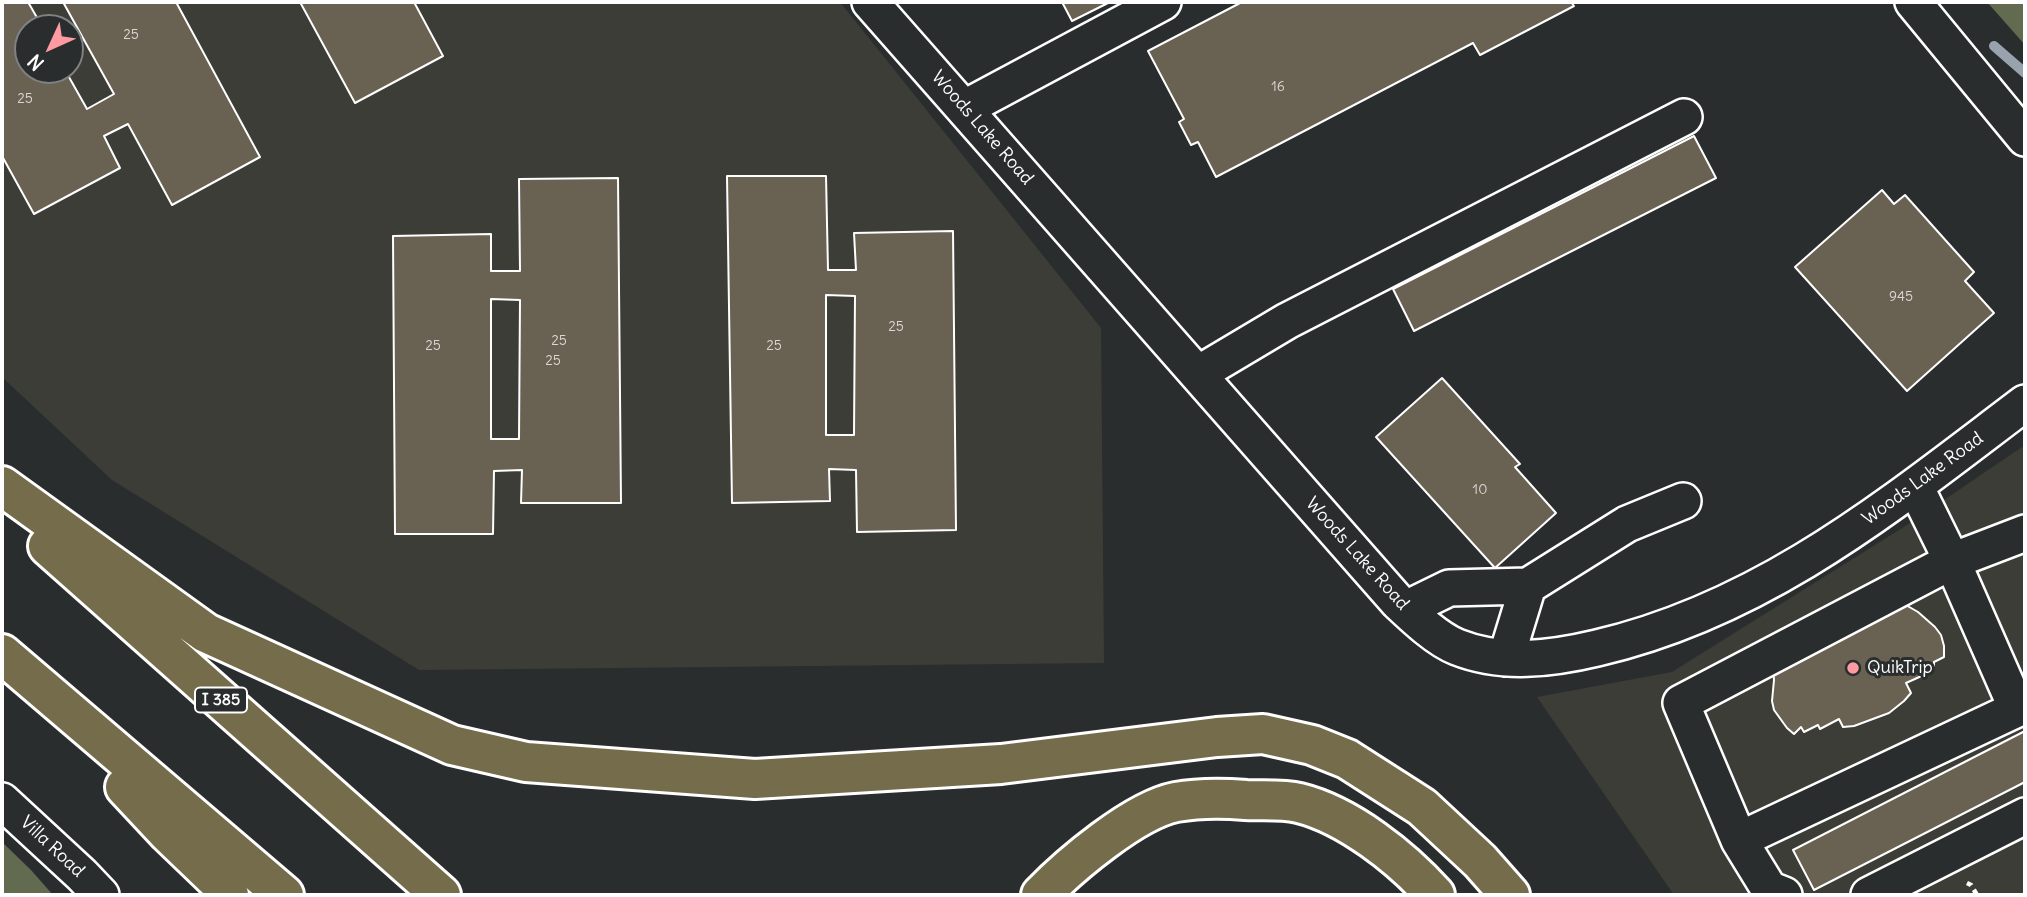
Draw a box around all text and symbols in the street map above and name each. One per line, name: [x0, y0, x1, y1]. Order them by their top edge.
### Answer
north arrow: [14, 14, 84, 84]
house number: 25: [123, 27, 139, 43]
text: N: [22, 49, 49, 76]
street label: Woods Lake Road: [927, 67, 1037, 189]
house number: 16: [1271, 79, 1285, 95]
house number: 25: [17, 91, 33, 107]
house number: 945: [1889, 289, 1913, 305]
house number: 25: [888, 319, 904, 335]
house number: 25: [551, 333, 567, 349]
house number: 25: [425, 338, 441, 354]
house number: 25: [766, 338, 782, 354]
house number: 25: [545, 353, 561, 369]
street label: Woods Lake Road: [1858, 428, 1988, 530]
house number: 10: [1473, 482, 1487, 498]
street label: Woods Lake Road: [1301, 493, 1413, 615]
place label: QuikTrip: [1867, 657, 1933, 679]
marker: QuikTrip: [1845, 660, 1861, 676]
road number: I 385: [195, 688, 247, 712]
street label: Villa Road: [15, 812, 89, 882]

